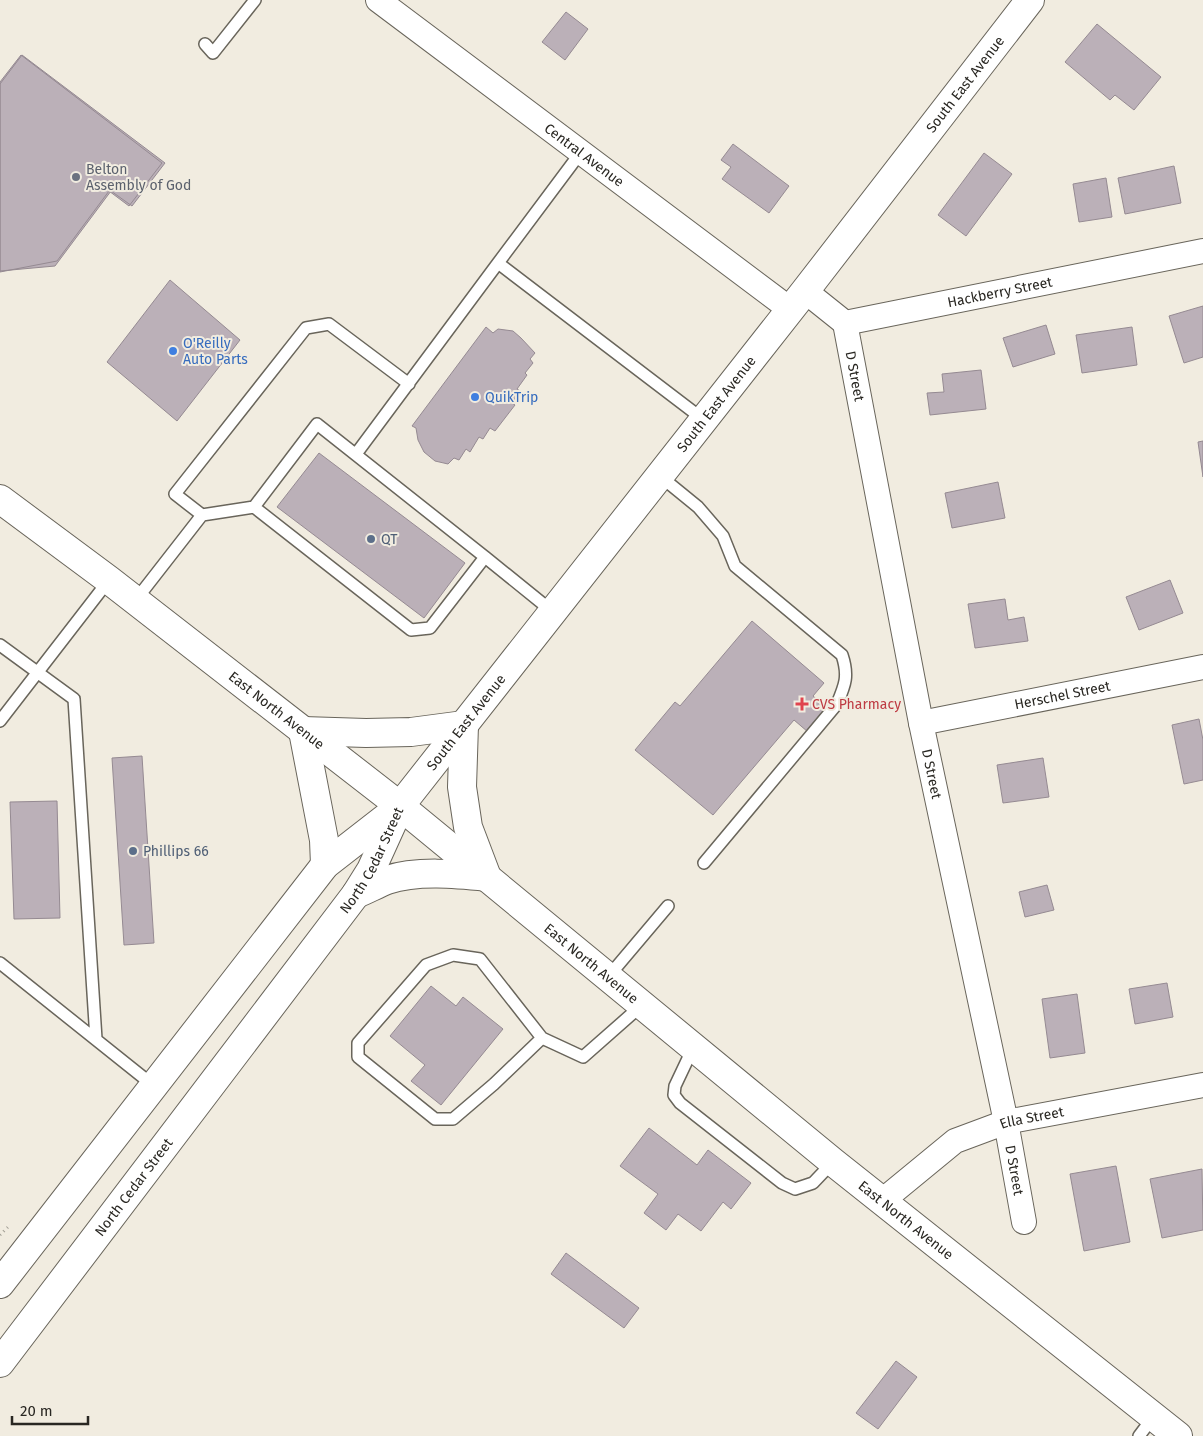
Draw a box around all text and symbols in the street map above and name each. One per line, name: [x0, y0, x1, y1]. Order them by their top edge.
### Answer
street label: South East Avenue: [923, 33, 1008, 136]
street label: Central Avenue: [541, 120, 627, 191]
place label: Belton Assembly of God: [86, 161, 191, 194]
marker: Belton Assembly of God: [70, 171, 82, 183]
street label: Hackberry Street: [946, 273, 1055, 311]
place label: O'Reilly Auto Parts: [183, 335, 248, 368]
marker: O'Reilly Auto Parts: [167, 345, 179, 357]
street label: D Street: [841, 350, 868, 404]
street label: South East Avenue: [674, 353, 760, 456]
place label: QuikTrip: [485, 389, 538, 406]
marker: QuikTrip: [469, 391, 481, 403]
place label: QT: [381, 531, 398, 548]
marker: QT: [365, 533, 377, 545]
street label: East North Avenue: [225, 668, 328, 753]
street label: South East Avenue: [423, 671, 509, 774]
street label: Herschel Street: [1013, 677, 1113, 713]
place label: CVS Pharmacy: [812, 696, 901, 713]
marker: CVS Pharmacy: [796, 698, 808, 710]
street label: D Street: [918, 747, 945, 801]
street label: North Cedar Street: [336, 804, 408, 917]
place label: Phillips 66: [143, 843, 209, 860]
marker: Phillips 66: [127, 845, 139, 857]
street label: East North Avenue: [541, 920, 642, 1007]
street label: Ella Street: [997, 1103, 1066, 1133]
street label: North Cedar Street: [91, 1134, 177, 1240]
street label: D Street: [1001, 1144, 1027, 1198]
street label: East North Avenue: [855, 1177, 957, 1263]
scale bar: [12, 1394, 89, 1426]
text: 20 m: [20, 1402, 53, 1420]

